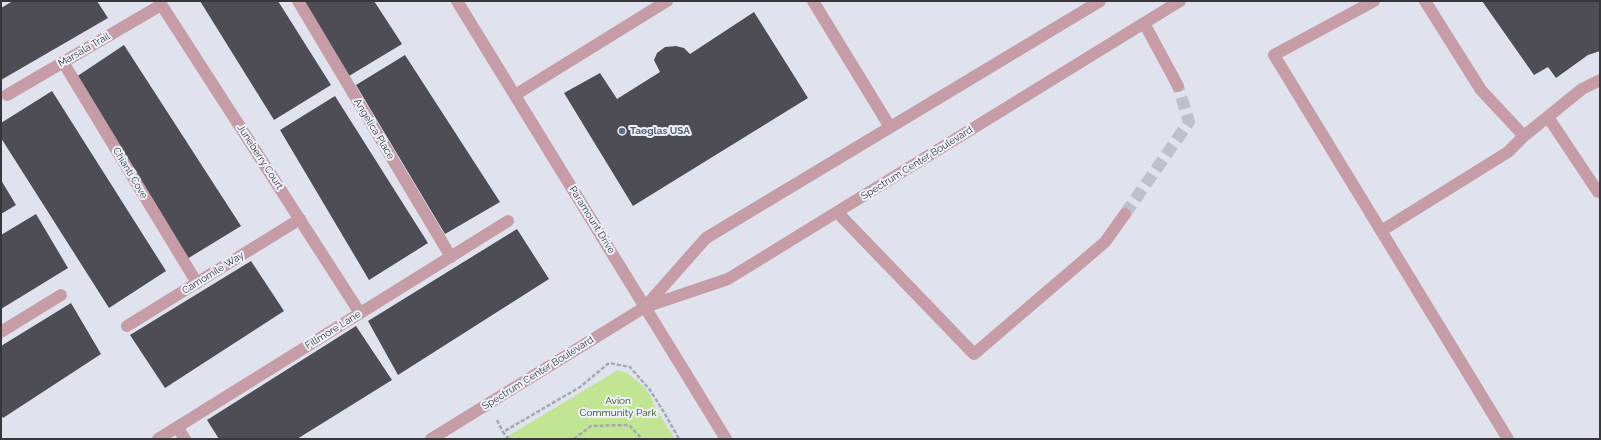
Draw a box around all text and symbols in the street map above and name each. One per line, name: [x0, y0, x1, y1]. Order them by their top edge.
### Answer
street label: Marsala Trail: [56, 30, 112, 70]
street label: Angelica Place: [351, 96, 397, 162]
street label: Juneberry Court: [235, 122, 285, 192]
street label: Spectrum Center Boulevard: [859, 124, 975, 202]
place label: Taoglas USA: [630, 125, 690, 137]
marker: Taoglas USA: [617, 126, 627, 136]
street label: Chianti Cove: [110, 145, 150, 201]
street label: Paramount Drive: [566, 184, 618, 256]
street label: Camomile Way: [180, 249, 246, 297]
street label: Fillmore Lane: [303, 308, 363, 352]
street label: Spectrum Center Boulevard: [480, 334, 596, 412]
park label: Avion Community Park: [580, 395, 656, 418]

